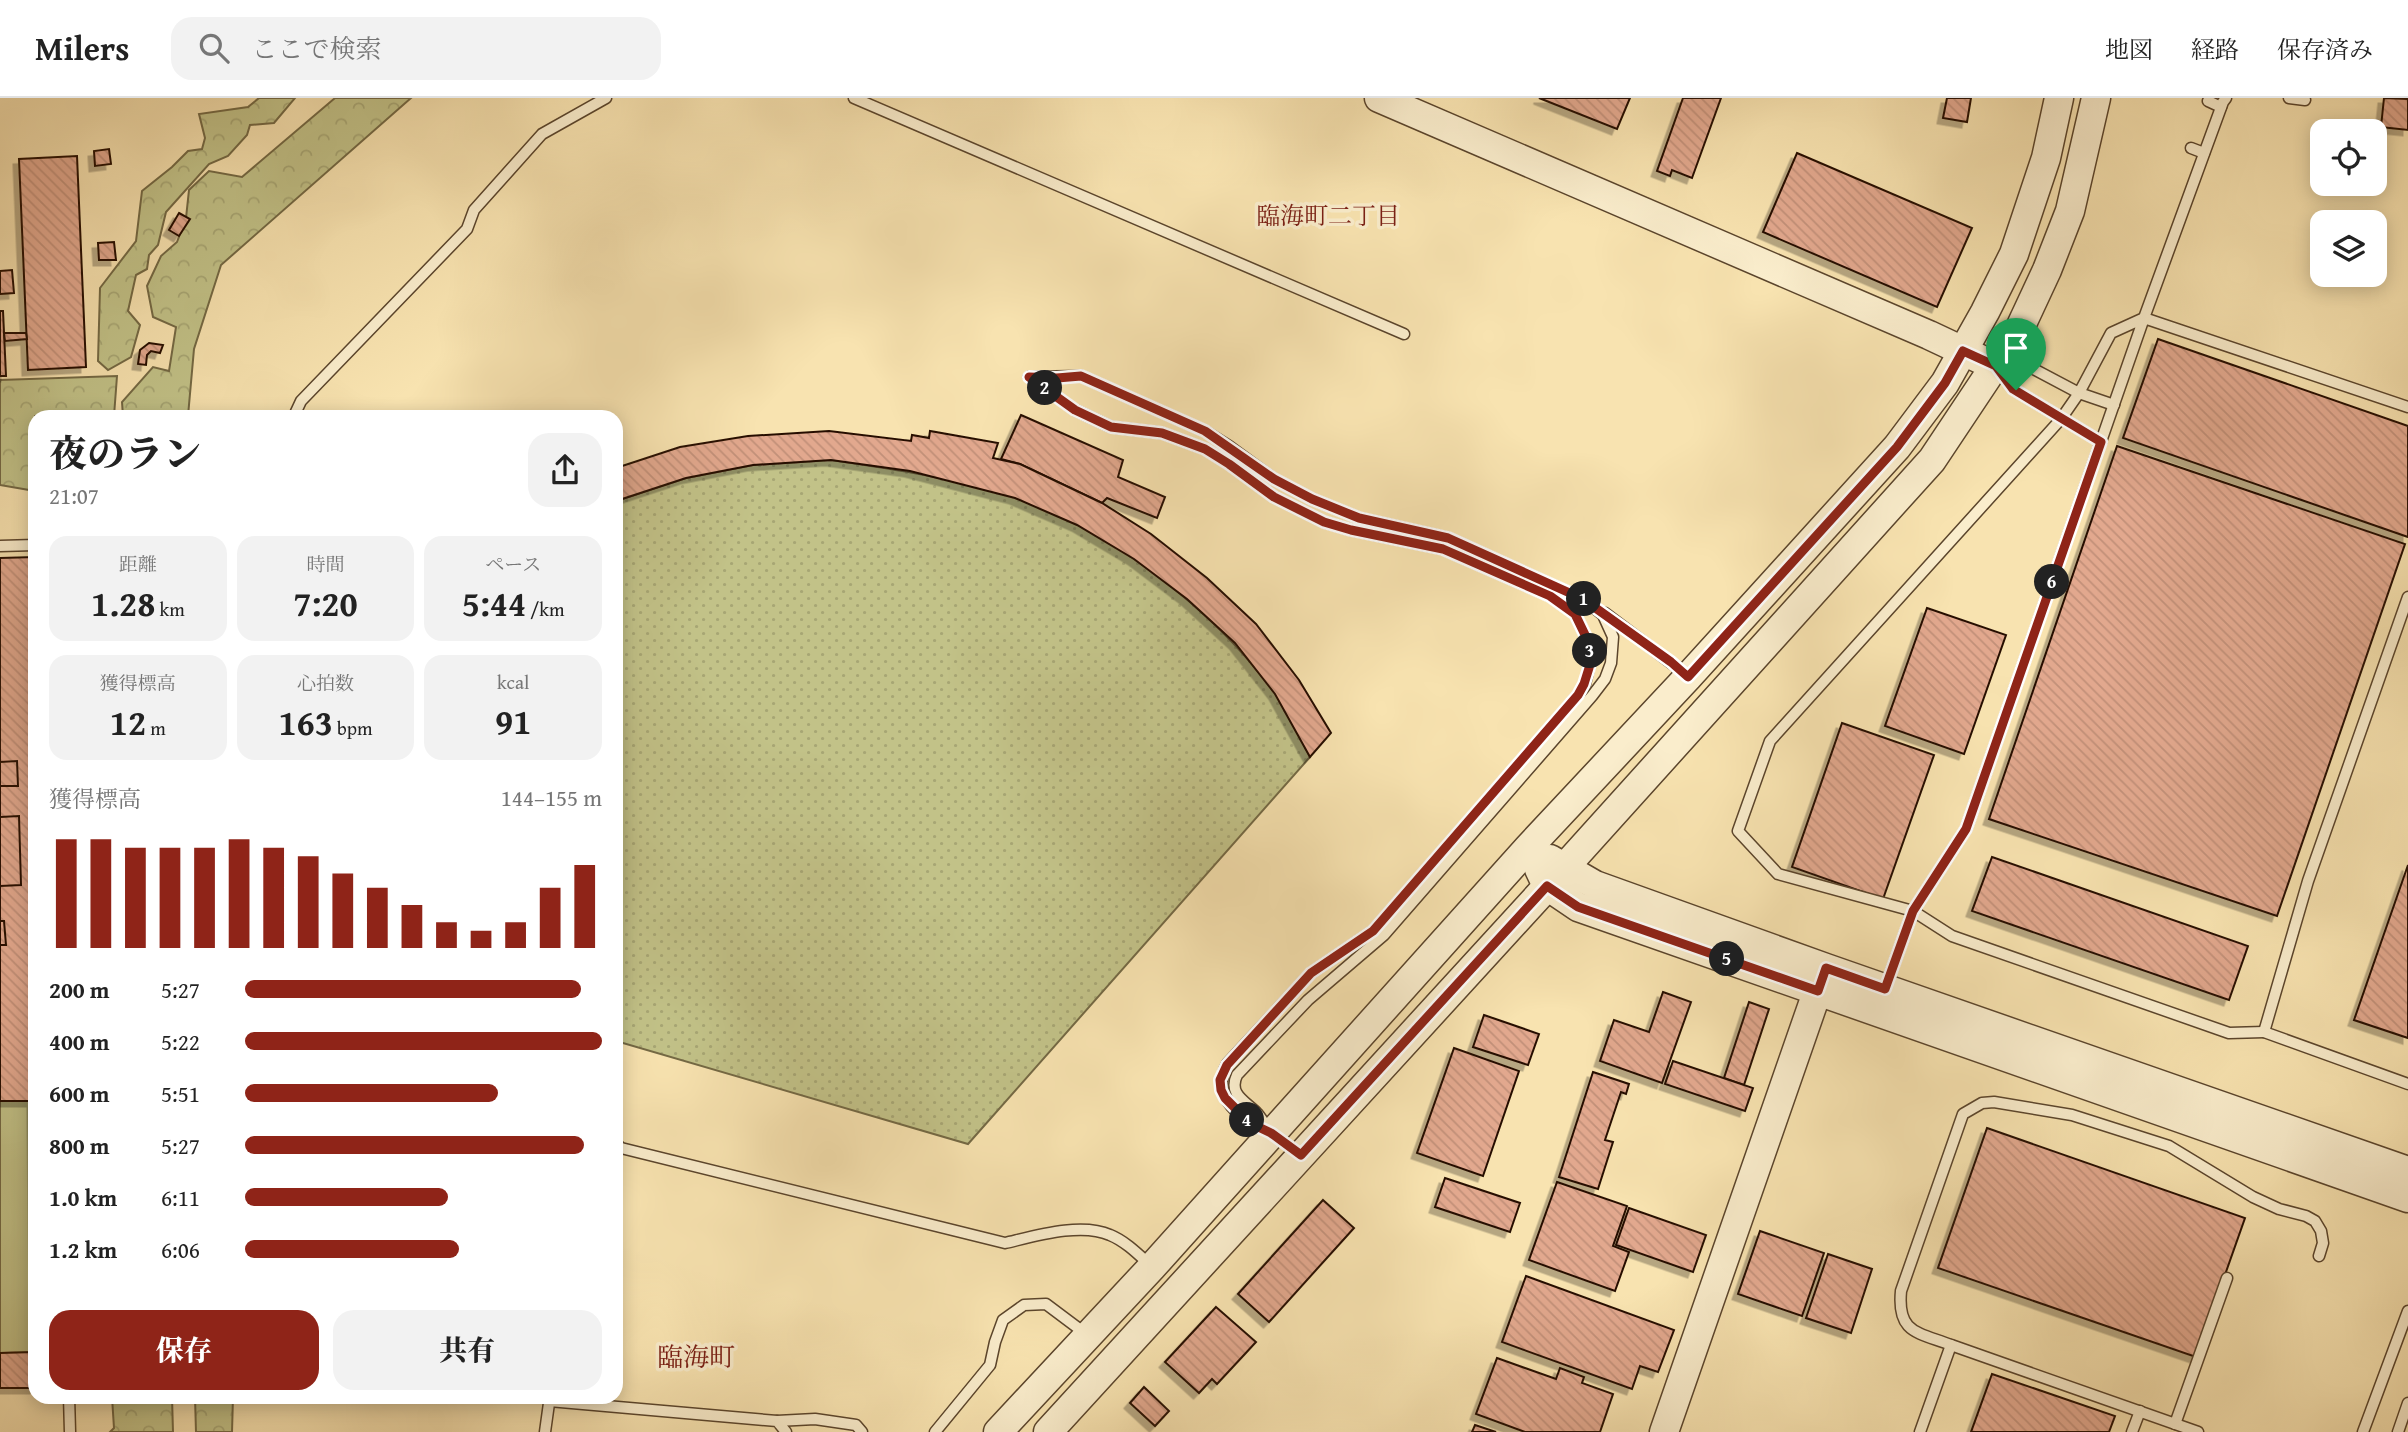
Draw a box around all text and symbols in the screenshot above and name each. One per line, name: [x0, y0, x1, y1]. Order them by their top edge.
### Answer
search box: [171, 17, 661, 80]
text: Milers: [35, 24, 129, 72]
icon: search: [195, 29, 233, 67]
text: ここで検索: [251, 29, 381, 68]
text: 地図: [2105, 32, 2153, 67]
text: 経路: [2191, 32, 2239, 67]
text: 保存済み: [2277, 32, 2373, 67]
map controls: [2310, 119, 2387, 287]
button: locate: [2310, 119, 2387, 196]
district label: 臨海町二丁目: [1256, 198, 1400, 233]
button: layers: [2310, 210, 2387, 287]
pin: [1986, 318, 2046, 390]
icon: arrive: [1997, 329, 2035, 367]
pin: 2: [1028, 370, 1062, 406]
text: 2: [1040, 373, 1049, 401]
text: 夜のラン: [49, 425, 201, 481]
button: share: [528, 433, 602, 507]
text: 21:07: [49, 479, 99, 512]
text: 距離: [119, 550, 157, 578]
text: 時間: [306, 550, 345, 578]
text: ペース: [485, 550, 541, 578]
pin: 6: [2035, 564, 2070, 600]
text: 6: [2047, 567, 2056, 595]
text: 1.28: [91, 578, 155, 629]
text: 7:20: [293, 578, 358, 629]
text: 5:44: [462, 578, 526, 629]
pin: 1: [1566, 582, 1602, 616]
text: 1: [1579, 584, 1588, 612]
text: km: [155, 595, 185, 623]
text: /km: [526, 595, 564, 623]
pin: 3: [1572, 634, 1608, 668]
text: 3: [1585, 636, 1594, 664]
text: kcal: [497, 668, 529, 696]
text: 獲得標高: [100, 669, 176, 697]
text: 心拍数: [297, 669, 354, 697]
text: 91: [495, 696, 531, 747]
text: 12: [110, 697, 146, 748]
text: 163: [278, 697, 333, 748]
text: m: [146, 714, 166, 742]
text: bpm: [333, 714, 373, 742]
text: 144–155 m: [501, 781, 602, 814]
text: 獲得標高: [49, 782, 141, 815]
pin: 5: [1710, 942, 1744, 976]
text: 5: [1722, 944, 1731, 972]
text: 200 m: [49, 973, 110, 1006]
text: 5:27: [161, 973, 200, 1006]
text: 400 m: [49, 1025, 110, 1058]
text: 5:22: [161, 1025, 200, 1058]
text: 600 m: [49, 1077, 110, 1110]
text: 5:51: [161, 1077, 200, 1110]
pin: 4: [1230, 1102, 1264, 1138]
text: 4: [1242, 1105, 1251, 1133]
text: 800 m: [49, 1129, 110, 1162]
text: 5:27: [161, 1129, 200, 1162]
text: 1.0 km: [49, 1181, 117, 1214]
text: 6:11: [161, 1181, 200, 1214]
text: 1.2 km: [49, 1233, 117, 1266]
text: 6:06: [161, 1233, 200, 1266]
button: 保存: [49, 1310, 319, 1390]
button: 共有: [333, 1310, 602, 1390]
district label: 臨海町: [657, 1337, 735, 1376]

